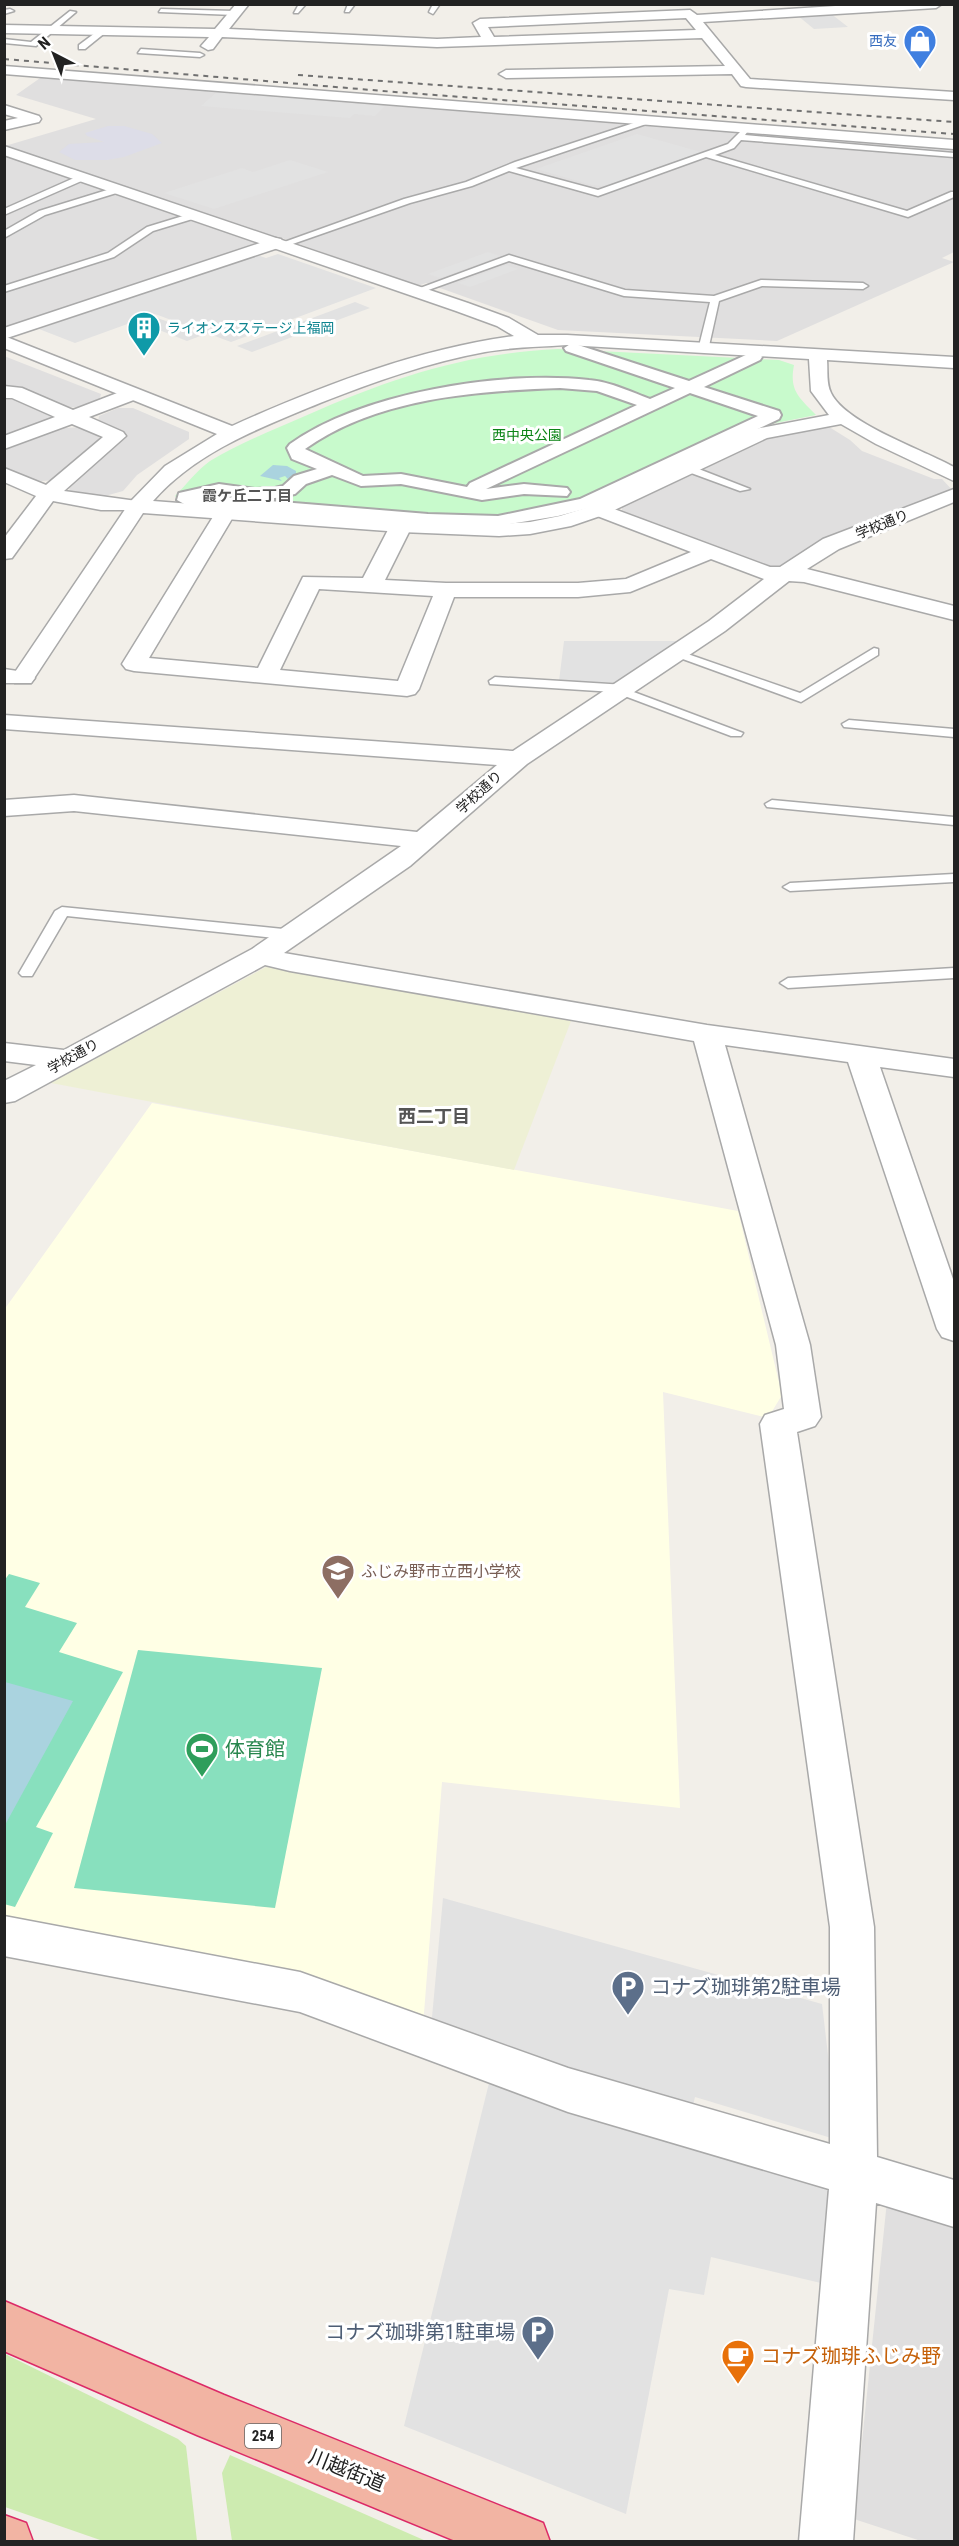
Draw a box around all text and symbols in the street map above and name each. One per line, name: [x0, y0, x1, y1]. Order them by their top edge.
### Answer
shop icon: 西友: [902, 23, 938, 70]
north arrow: [24, 24, 84, 84]
text: N: [34, 33, 54, 54]
place label: 西友: [869, 33, 897, 49]
building icon: ライオンスステージ上福岡: [126, 310, 162, 357]
place label: ライオンスステージ上福岡: [167, 320, 334, 336]
park label: 西中央公園: [492, 427, 562, 443]
district label: 霞ケ丘二丁目: [202, 487, 292, 505]
street label: 学校通り: [853, 506, 911, 542]
street label: 学校通り: [453, 767, 505, 817]
street label: 学校通り: [45, 1035, 101, 1077]
district label: 西二丁目: [398, 1106, 470, 1127]
school or university icon: ふじみ野市立西小学校: [320, 1553, 356, 1600]
place label: ふじみ野市立西小学校: [361, 1562, 521, 1581]
sports icon: 体育館: [184, 1731, 220, 1778]
place label: 体育館: [225, 1737, 285, 1761]
parking icon: コナズ珈琲第2駐車場: [610, 1969, 646, 2016]
place label: コナズ珈琲第2駐車場: [651, 1975, 841, 1999]
parking icon: コナズ珈琲第1駐車場: [520, 2314, 556, 2361]
place label: コナズ珈琲第1駐車場: [325, 2320, 515, 2344]
cafe icon: コナズ珈琲ふじみ野: [720, 2338, 756, 2385]
place label: コナズ珈琲ふじみ野: [761, 2344, 941, 2368]
road number: 254: [245, 2424, 281, 2448]
street label: 川越街道: [305, 2444, 389, 2496]

